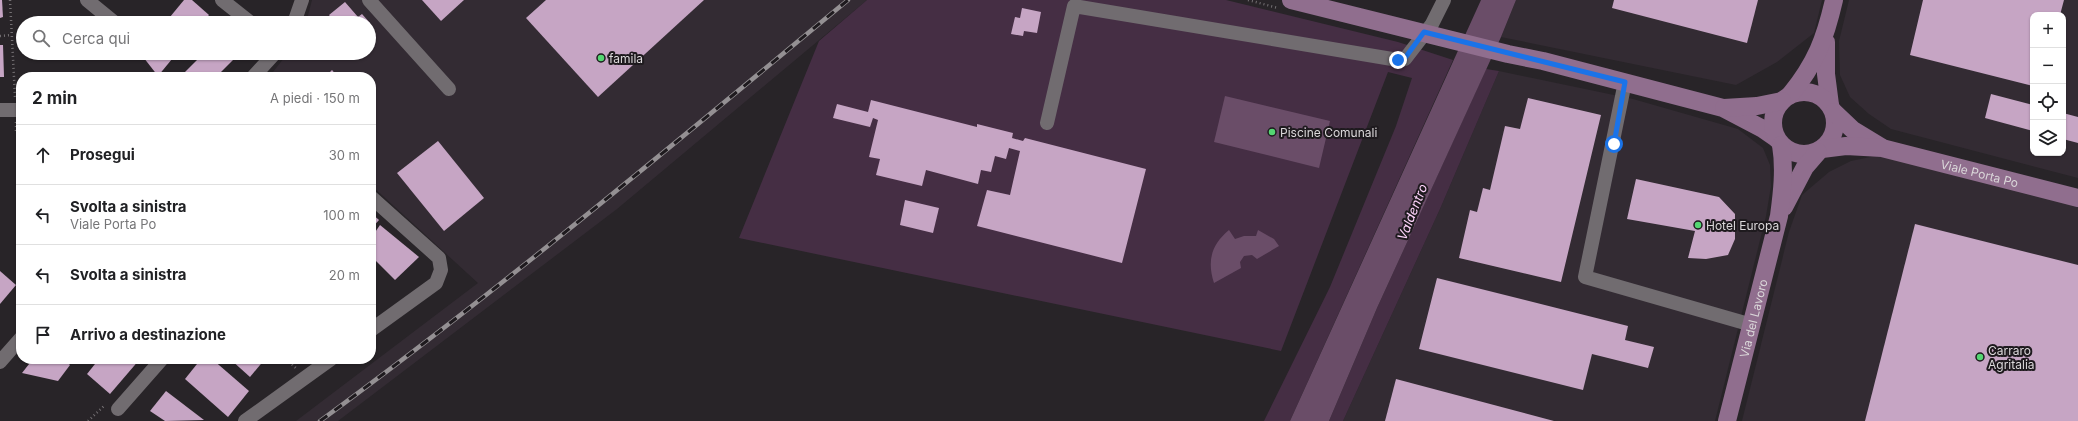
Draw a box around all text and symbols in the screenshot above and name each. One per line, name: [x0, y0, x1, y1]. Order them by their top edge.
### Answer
map controls: [2030, 12, 2066, 156]
button: +: [2030, 12, 2066, 48]
search box: [16, 16, 376, 60]
icon: search: [30, 27, 52, 49]
text: Cerca qui: [62, 29, 130, 48]
button: −: [2030, 48, 2066, 84]
place label: famila: [609, 51, 643, 66]
route end: [1389, 51, 1407, 69]
marker: famila: [596, 53, 606, 63]
button: locate: [2030, 84, 2066, 120]
text: 2 min: [32, 88, 77, 108]
text: A piedi · 150 m: [270, 90, 360, 106]
button: layers: [2030, 120, 2066, 156]
place label: Piscine Comunali: [1280, 125, 1377, 140]
marker: Piscine Comunali: [1267, 127, 1277, 137]
route start: [1605, 135, 1623, 153]
icon: ahead: [32, 144, 54, 166]
text: Prosegui: [70, 145, 135, 164]
text: 30 m: [329, 147, 360, 163]
street label: Viale Porta Po: [1939, 156, 2020, 190]
water label: Valdentro: [1393, 181, 1431, 243]
text: Svolta a sinistra: [70, 197, 187, 216]
icon: left: [32, 204, 54, 226]
text: 100 m: [323, 207, 360, 223]
text: Viale Porta Po: [70, 216, 156, 232]
place label: Hotel Europa: [1706, 218, 1779, 233]
marker: Hotel Europa: [1693, 220, 1703, 230]
icon: left: [32, 264, 54, 286]
text: Svolta a sinistra: [70, 265, 187, 284]
text: 20 m: [329, 267, 360, 283]
street label: Via del Lavoro: [1736, 277, 1770, 359]
icon: arrive: [32, 324, 54, 346]
text: Arrivo a destinazione: [70, 325, 226, 344]
place label: Carraro Agritalia: [1988, 343, 2035, 372]
marker: Carraro Agritalia: [1975, 352, 1985, 362]

